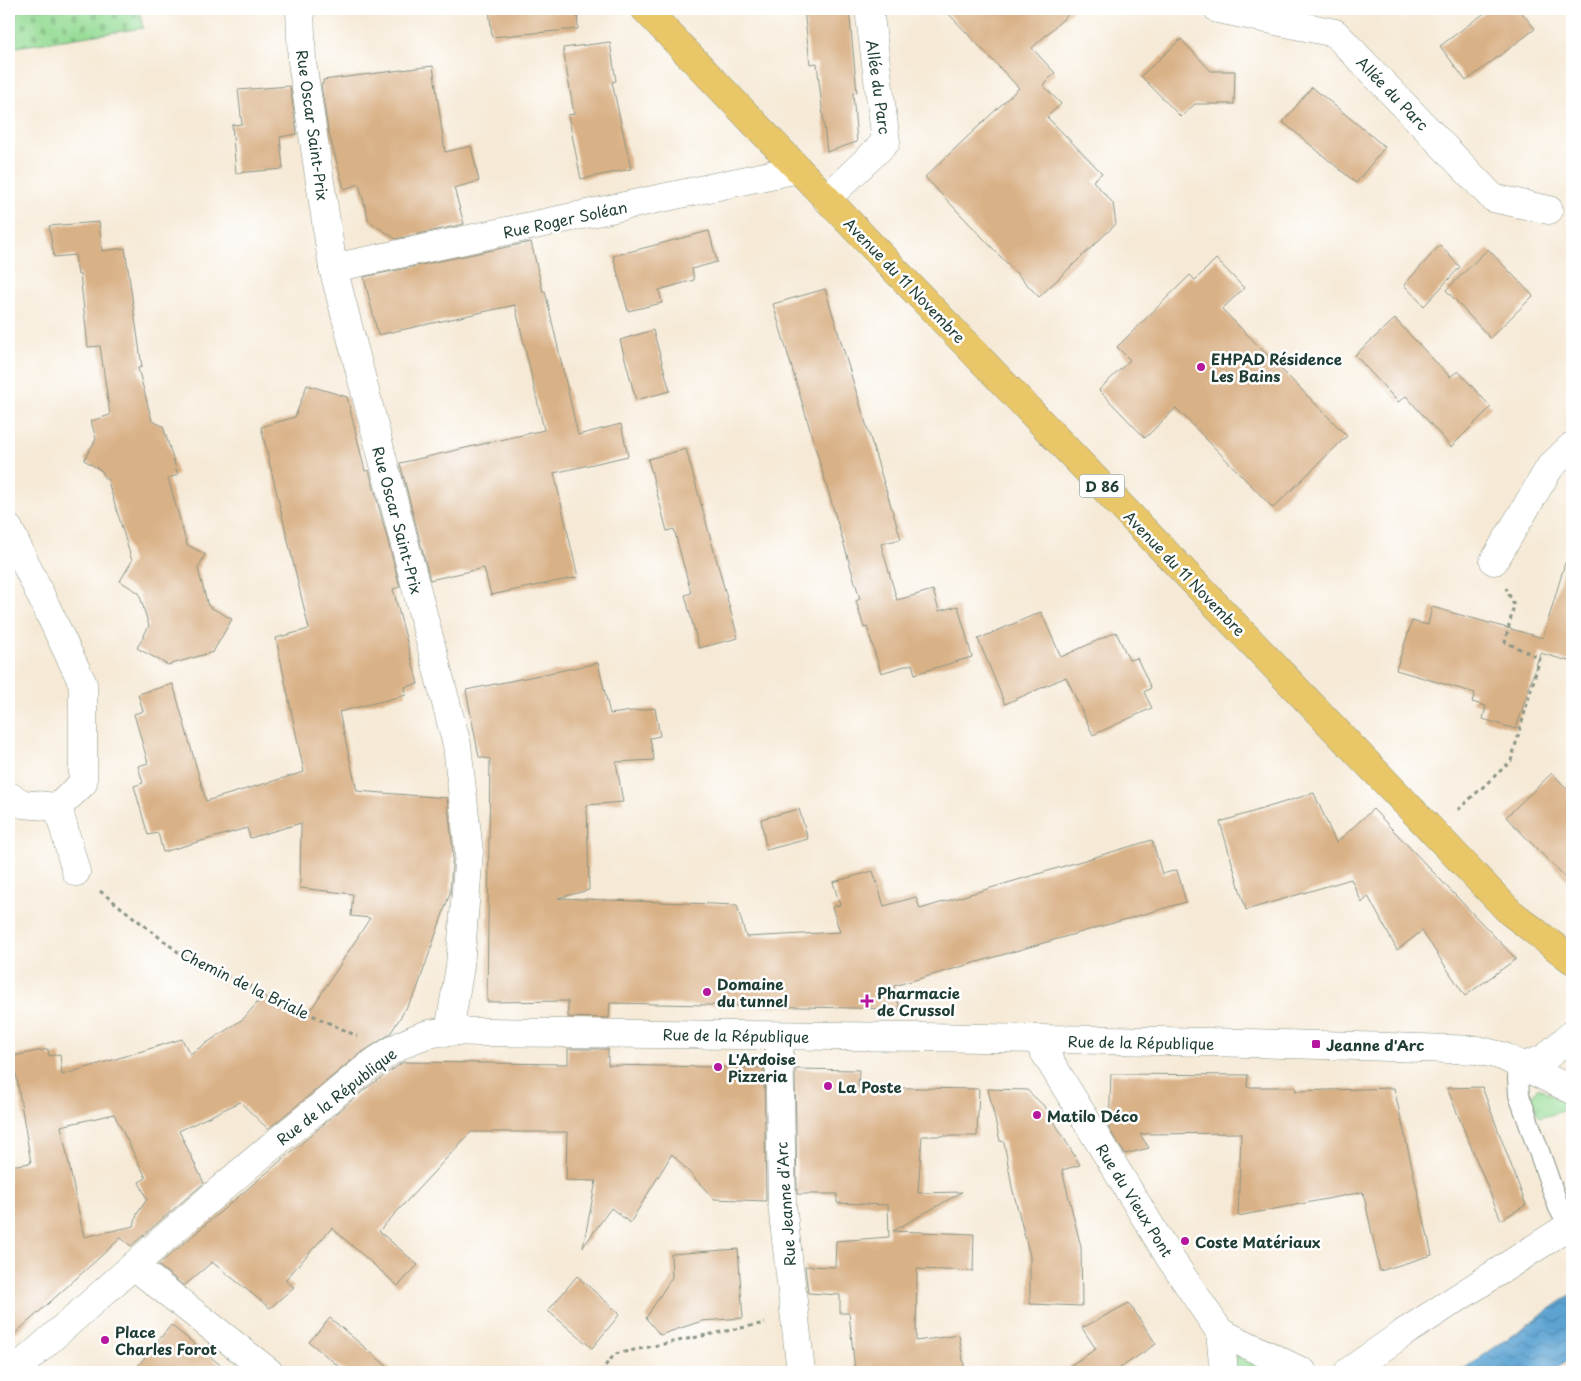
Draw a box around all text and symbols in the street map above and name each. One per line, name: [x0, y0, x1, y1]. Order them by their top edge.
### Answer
street label: Allée du Parc: [861, 38, 897, 136]
street label: Rue Oscar Saint-Prix: [291, 48, 335, 202]
street label: Allée du Parc: [1352, 51, 1434, 135]
street label: Rue Roger Soléan: [501, 195, 629, 243]
street label: Avenue du 11 Novembre: [839, 212, 971, 348]
place label: EHPAD Résidence Les Bains: [1211, 347, 1342, 387]
marker: EHPAD Résidence Les Bains: [1195, 361, 1207, 373]
street label: Rue Oscar Saint-Prix: [367, 444, 429, 596]
road number: D 86: [1080, 474, 1124, 498]
street label: Avenue du 11 Novembre: [1119, 505, 1251, 641]
street label: Chemin de la Briale: [176, 942, 314, 1024]
place label: Domaine du tunnel: [717, 972, 788, 1012]
place label: Pharmacie de Crussol: [877, 981, 960, 1021]
marker: Domaine du tunnel: [701, 986, 713, 998]
marker: Pharmacie de Crussol: [861, 995, 873, 1007]
street label: Rue de la République: [662, 1022, 810, 1048]
street label: Rue de la République: [1067, 1029, 1215, 1055]
place label: Jeanne d'Arc: [1326, 1033, 1424, 1056]
marker: Jeanne d'Arc: [1310, 1038, 1322, 1050]
street label: Rue de la République: [271, 1042, 401, 1150]
place label: L'Ardoise Pizzeria: [728, 1047, 796, 1087]
marker: L'Ardoise Pizzeria: [712, 1061, 724, 1073]
place label: La Poste: [838, 1075, 902, 1098]
marker: La Poste: [822, 1080, 834, 1092]
place label: Matilo Déco: [1047, 1104, 1138, 1127]
marker: Matilo Déco: [1031, 1109, 1043, 1121]
street label: Rue du Vieux Pont: [1091, 1139, 1179, 1261]
street label: Rue Jeanne d'Arc: [769, 1141, 801, 1267]
place label: Coste Matériaux: [1195, 1230, 1321, 1253]
marker: Coste Matériaux: [1179, 1235, 1191, 1247]
place label: Place Charles Forot: [115, 1320, 217, 1360]
marker: Place Charles Forot: [99, 1334, 111, 1346]

